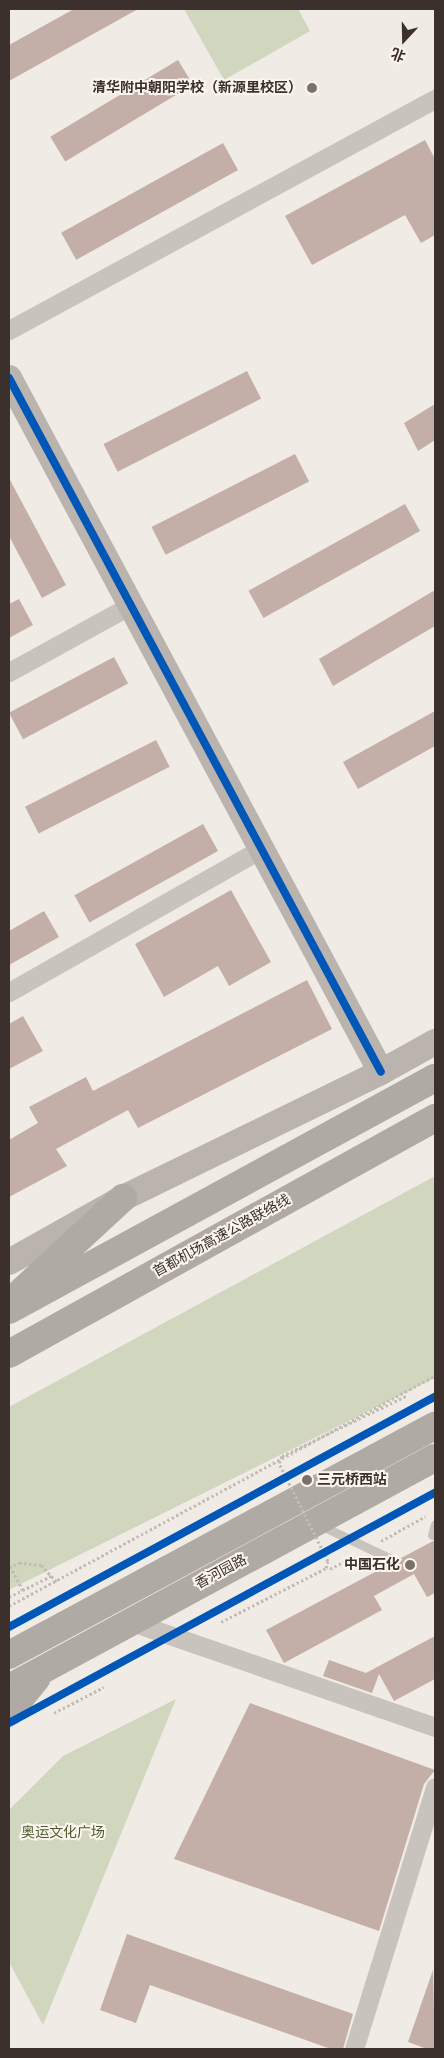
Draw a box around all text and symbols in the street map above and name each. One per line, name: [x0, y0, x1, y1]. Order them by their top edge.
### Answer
north arrow: [379, 15, 429, 65]
text: 北: [390, 45, 408, 63]
place label: 清华附中朝阳学校（新源里校区）: [92, 80, 302, 96]
marker: 清华附中朝阳学校（新源里校区）: [306, 82, 318, 94]
street label: 首都机场高速公路联络线: [151, 1191, 293, 1281]
place label: 三元桥西站: [317, 1472, 387, 1488]
marker: 三元桥西站: [301, 1474, 313, 1486]
street label: 香河园路: [192, 1551, 250, 1593]
place label: 中国石化: [344, 1557, 400, 1573]
marker: 中国石化: [404, 1559, 416, 1571]
park label: 奥运文化广场: [21, 1825, 105, 1841]

